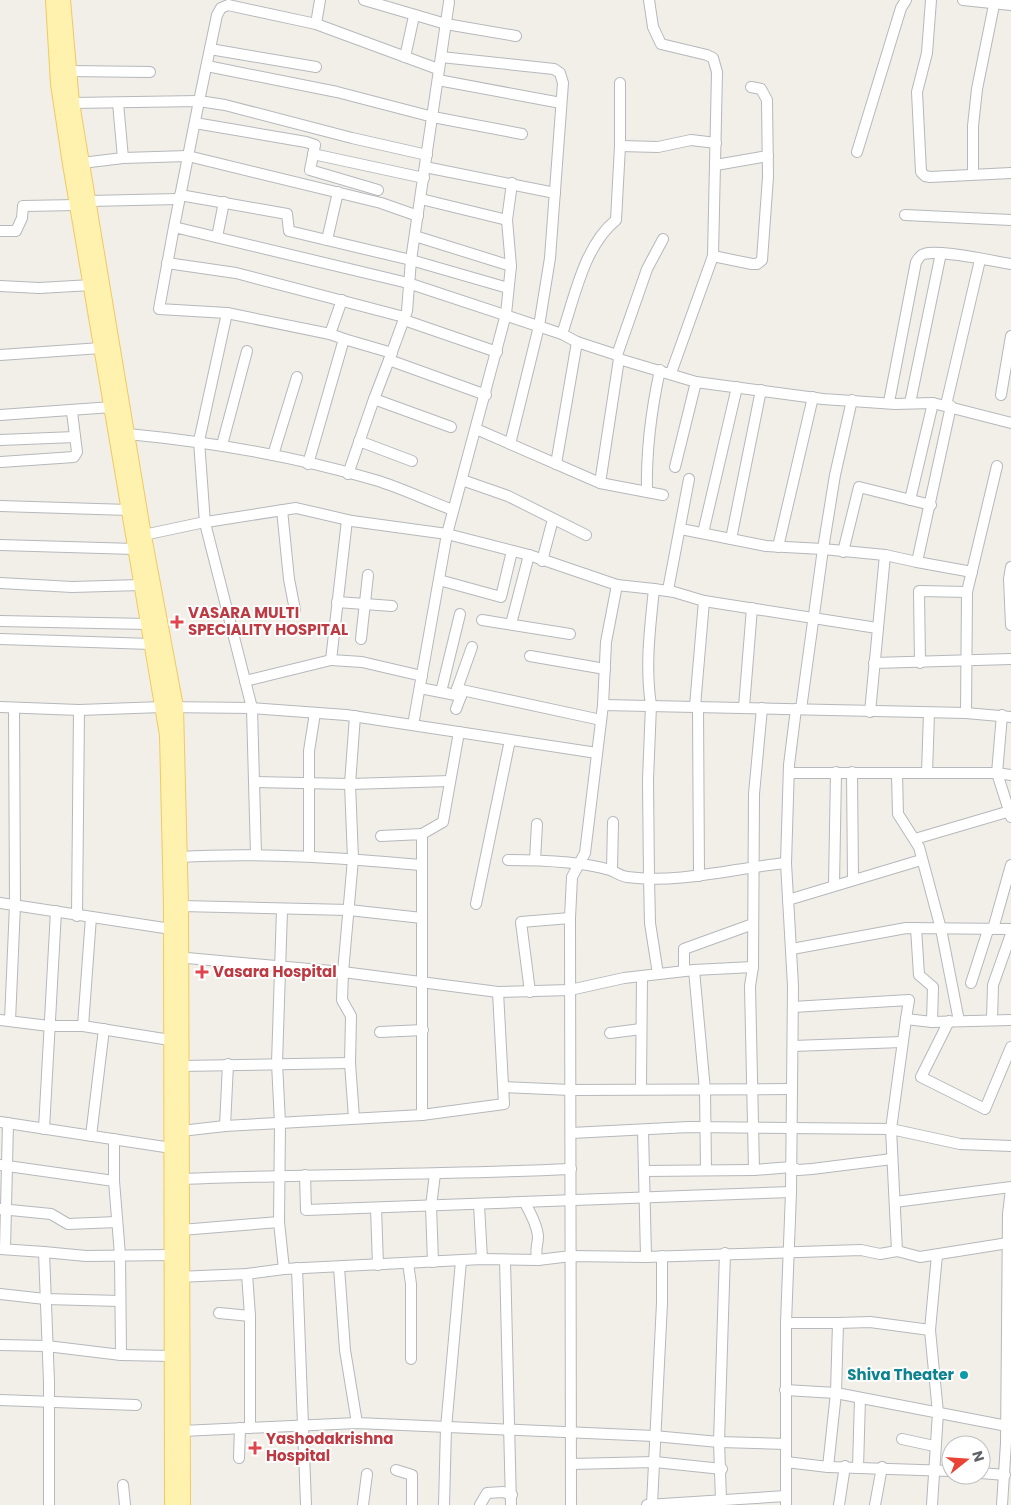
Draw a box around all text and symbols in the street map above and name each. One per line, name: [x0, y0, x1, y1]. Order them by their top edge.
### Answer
place label: VASARA MULTI SPECIALITY HOSPITAL: [188, 602, 348, 640]
marker: VASARA MULTI SPECIALITY HOSPITAL: [170, 615, 184, 629]
place label: Vasara Hospital: [213, 961, 337, 982]
marker: Vasara Hospital: [195, 965, 209, 979]
place label: Shiva Theater: [847, 1364, 955, 1385]
marker: Shiva Theater: [958, 1369, 970, 1381]
place label: Yashodakrishna Hospital: [266, 1428, 394, 1466]
north arrow: [941, 1435, 991, 1485]
marker: Yashodakrishna Hospital: [248, 1441, 262, 1455]
text: N: [967, 1448, 990, 1464]

